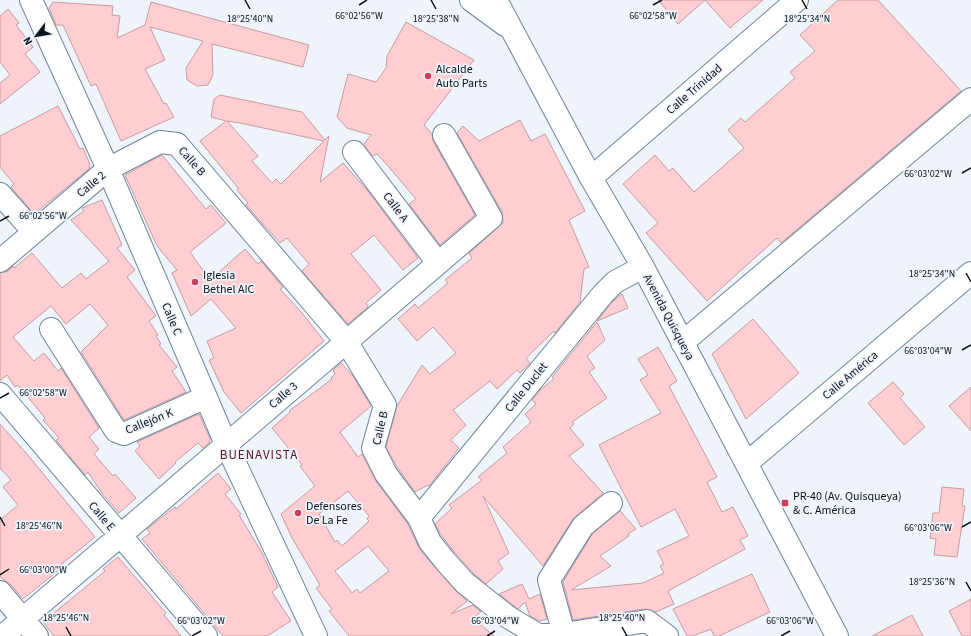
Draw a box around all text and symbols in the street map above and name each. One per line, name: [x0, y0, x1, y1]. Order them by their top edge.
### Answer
text: 66°02'56"W: [335, 9, 383, 23]
text: 66°02'58"W: [629, 9, 677, 23]
text: 18°25'40"N: [227, 12, 273, 26]
text: 18°25'38"N: [413, 12, 459, 26]
text: 18°25'34"N: [784, 12, 830, 26]
north arrow: [16, 16, 56, 56]
text: N: [20, 34, 36, 48]
street label: Calle Trinidad: [663, 60, 726, 119]
place label: Alcalde Auto Parts: [436, 61, 487, 92]
marker: Alcalde Auto Parts: [423, 71, 433, 81]
street label: Calle B: [174, 143, 209, 180]
street label: Calle 2: [73, 167, 110, 202]
text: 66°03'02"W: [904, 167, 952, 181]
street label: Calle A: [379, 189, 413, 226]
text: 66°02'56"W: [19, 209, 67, 223]
place label: Iglesia Bethel AIC: [203, 267, 255, 298]
text: 18°25'34"N: [909, 267, 955, 281]
street label: Avenida Quisqueya: [639, 271, 699, 363]
marker: Iglesia Bethel AIC: [190, 277, 200, 287]
street label: Calle C: [157, 300, 186, 338]
text: 66°03'04"W: [904, 344, 952, 358]
street label: Calle América: [819, 347, 882, 404]
street label: Calle Duclet: [501, 359, 552, 416]
street label: Calle 3: [265, 378, 302, 413]
text: 66°02'58"W: [19, 386, 67, 400]
street label: Callejón K: [123, 404, 176, 439]
street label: Calle B: [368, 409, 393, 447]
district label: BUENAVISTA: [220, 446, 298, 464]
place label: PR-40 (Av. Quisqueya) & C. América: [793, 488, 902, 519]
street label: Calle E: [84, 498, 119, 535]
place label: Defensores De La Fe: [306, 498, 362, 529]
marker: PR-40 (Av. Quisqueya) & C. América: [780, 498, 790, 508]
marker: Defensores De La Fe: [293, 508, 303, 518]
text: 18°25'46"N: [16, 519, 62, 533]
text: 66°03'06"W: [904, 521, 952, 535]
text: 66°03'00"W: [19, 563, 67, 577]
text: 18°25'36"N: [909, 575, 955, 589]
text: 18°25'46"N: [43, 611, 89, 625]
text: 18°25'40"N: [599, 611, 645, 625]
text: 66°03'02"W: [177, 614, 225, 628]
text: 66°03'04"W: [471, 614, 519, 628]
text: 66°03'06"W: [766, 614, 814, 628]

